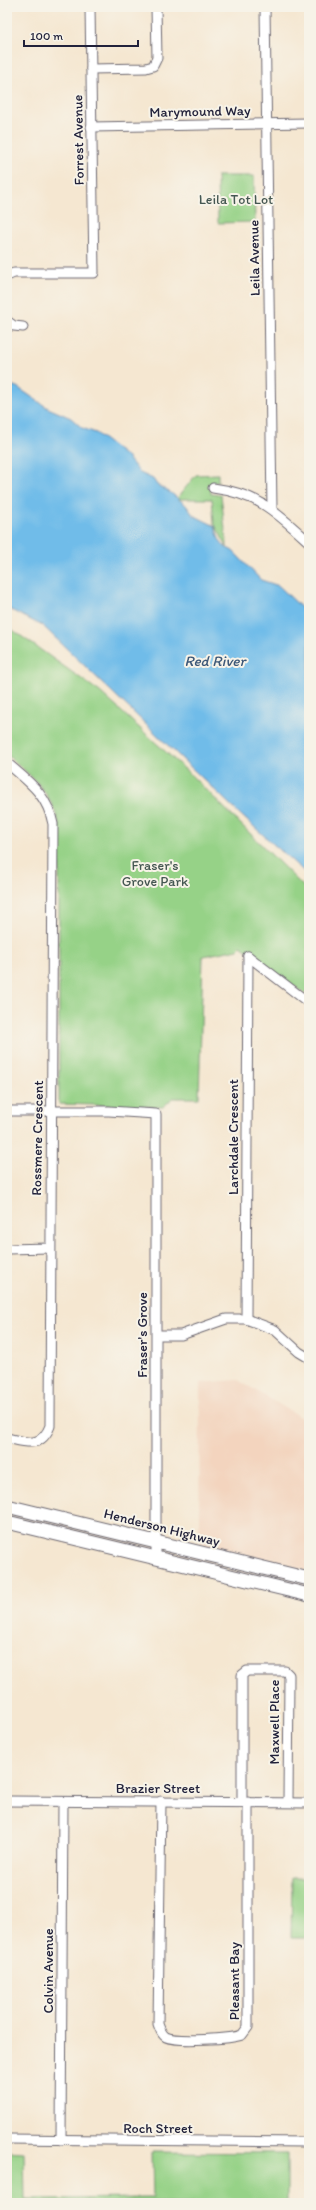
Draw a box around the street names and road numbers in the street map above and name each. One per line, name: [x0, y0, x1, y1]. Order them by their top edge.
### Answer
street label: Forrest Avenue: [69, 94, 88, 185]
street label: Marymound Way: [149, 102, 251, 121]
street label: Leila Avenue: [245, 220, 264, 296]
street label: Larchdale Crescent: [225, 1079, 242, 1195]
street label: Rossmere Crescent: [28, 1080, 47, 1196]
street label: Fraser's Grove: [134, 1292, 151, 1378]
street label: Henderson Highway: [102, 1505, 222, 1550]
street label: Maxwell Place: [266, 1679, 283, 1764]
street label: Brazier Street: [116, 1780, 200, 1797]
street label: Colvin Avenue: [40, 1928, 57, 2014]
street label: Pleasant Bay: [226, 1941, 243, 2020]
street label: Roch Street: [123, 2120, 193, 2137]

